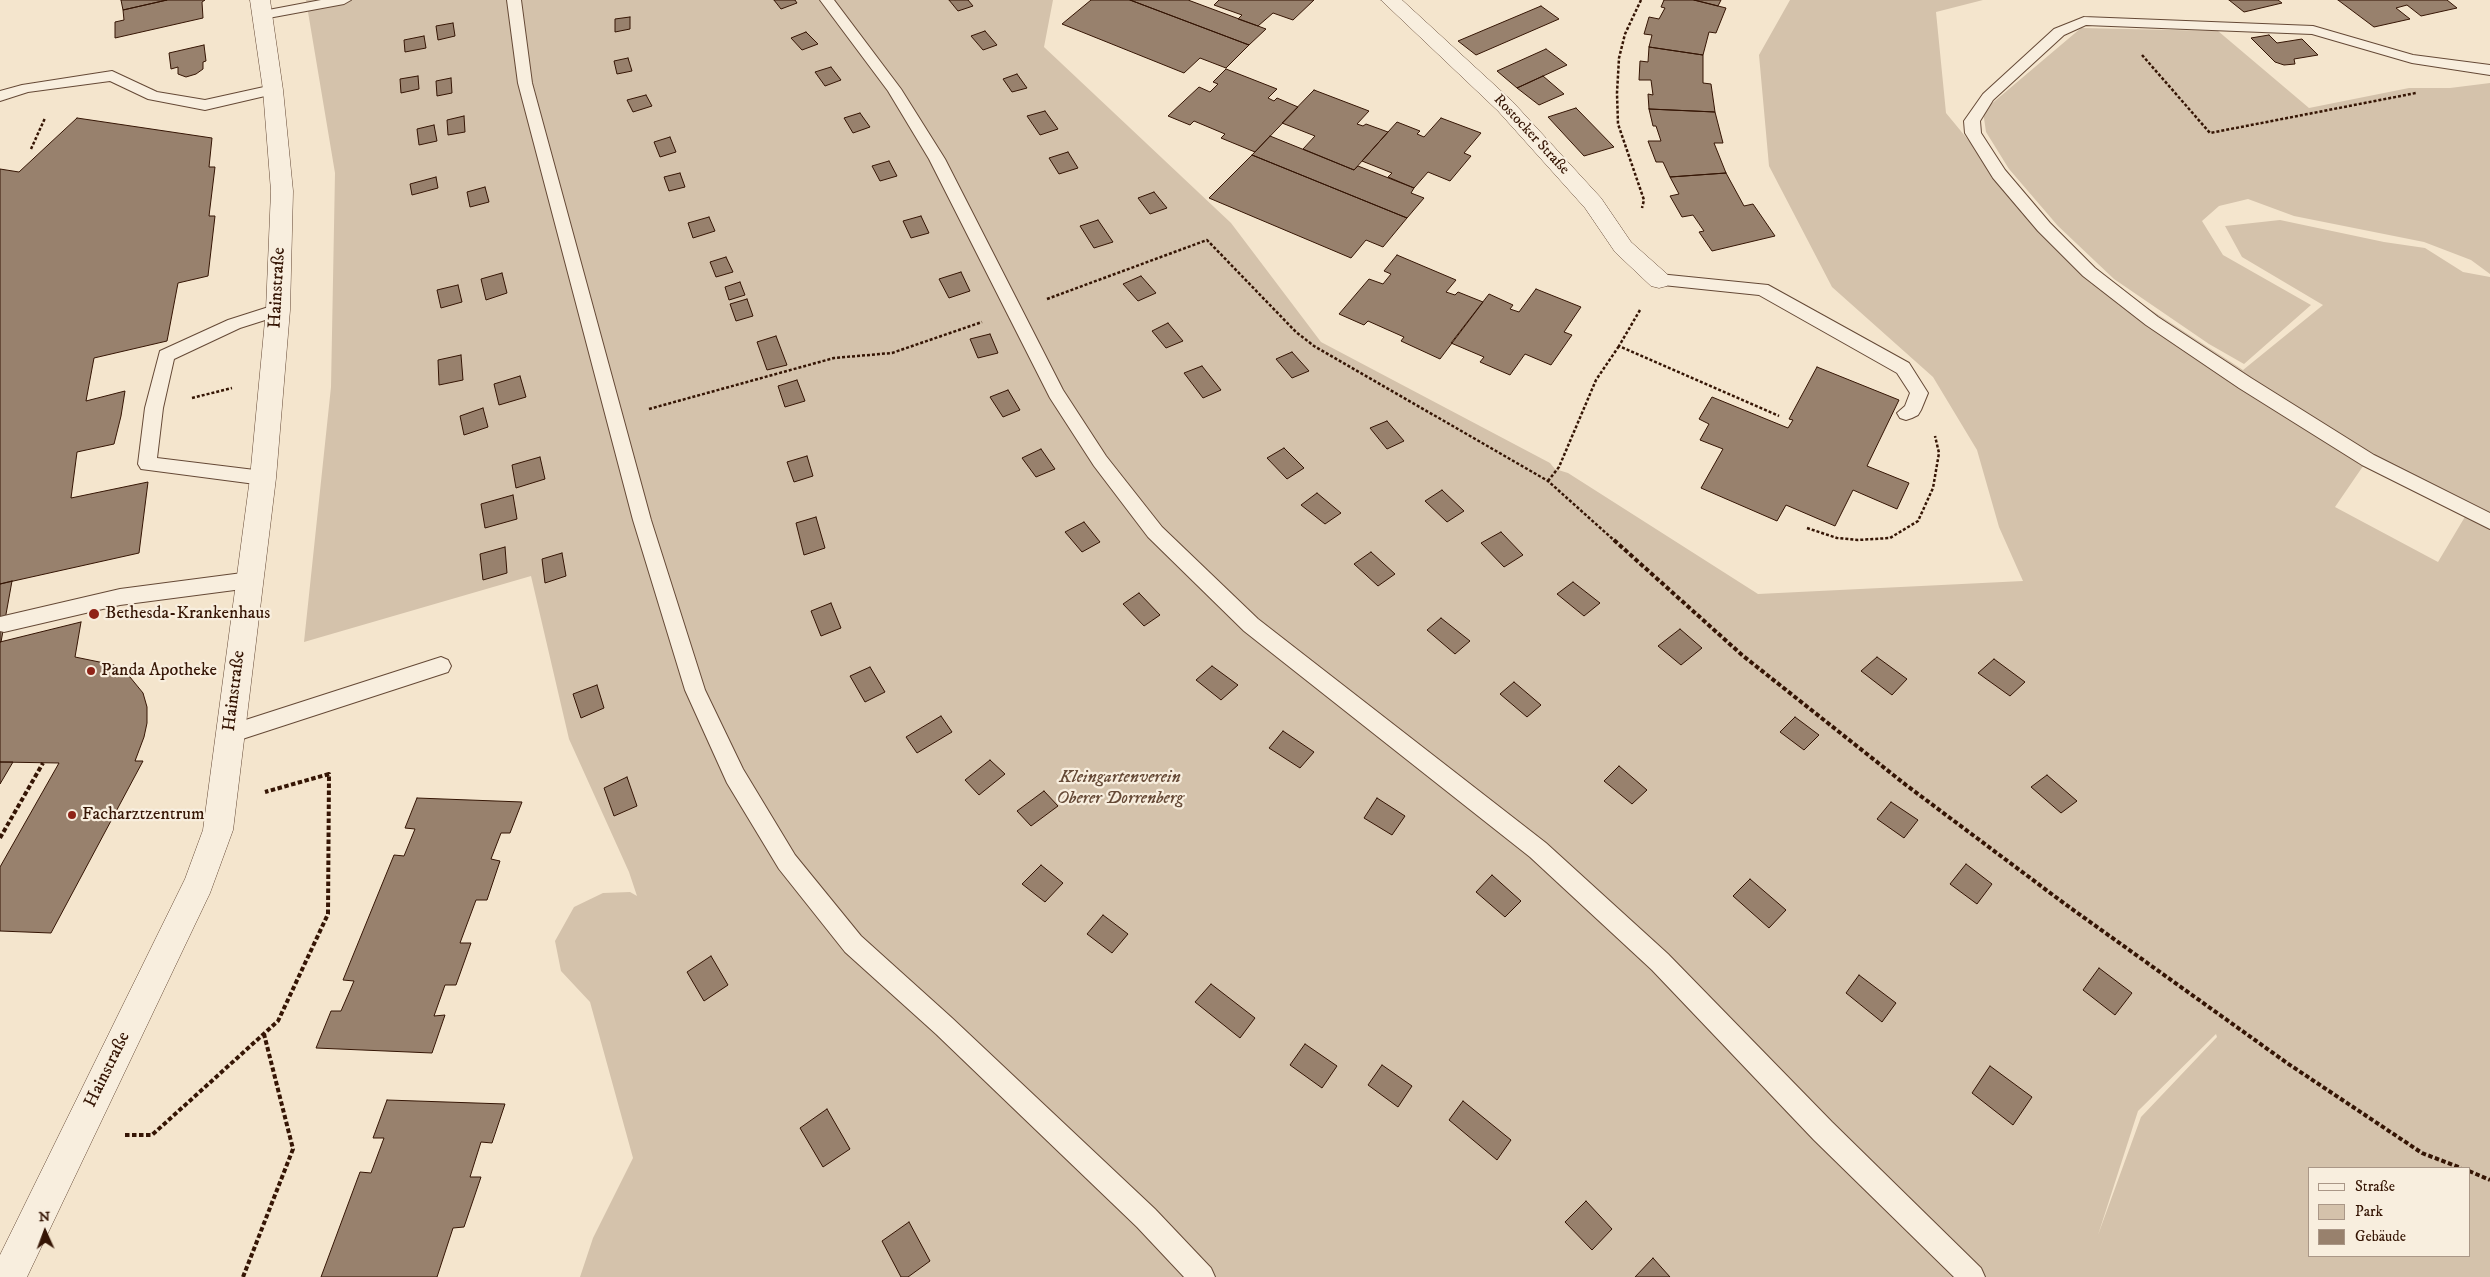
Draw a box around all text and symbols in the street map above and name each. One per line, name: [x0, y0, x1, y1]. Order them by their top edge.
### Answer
street label: Rostocker Straße: [1489, 91, 1573, 179]
street label: Hainstraße: [265, 247, 291, 329]
place label: Bethesda-Krankenhaus: [105, 603, 270, 625]
marker: Bethesda-Krankenhaus: [87, 607, 101, 621]
street label: Hainstraße: [219, 649, 251, 733]
place label: Panda Apotheke: [101, 660, 217, 682]
marker: Panda Apotheke: [85, 665, 97, 677]
park label: Kleingartenverein Oberer Dorrenberg: [1057, 767, 1183, 810]
place label: Facharztzentrum: [82, 804, 204, 826]
marker: Facharztzentrum: [66, 809, 78, 821]
street label: Hainstraße: [80, 1029, 136, 1111]
legend: [2308, 1167, 2470, 1257]
text: Straße: [2355, 1177, 2395, 1196]
text: Park: [2355, 1202, 2383, 1221]
north arrow: [20, 1207, 70, 1257]
text: N: [38, 1208, 51, 1226]
text: Gebäude: [2355, 1227, 2406, 1246]

